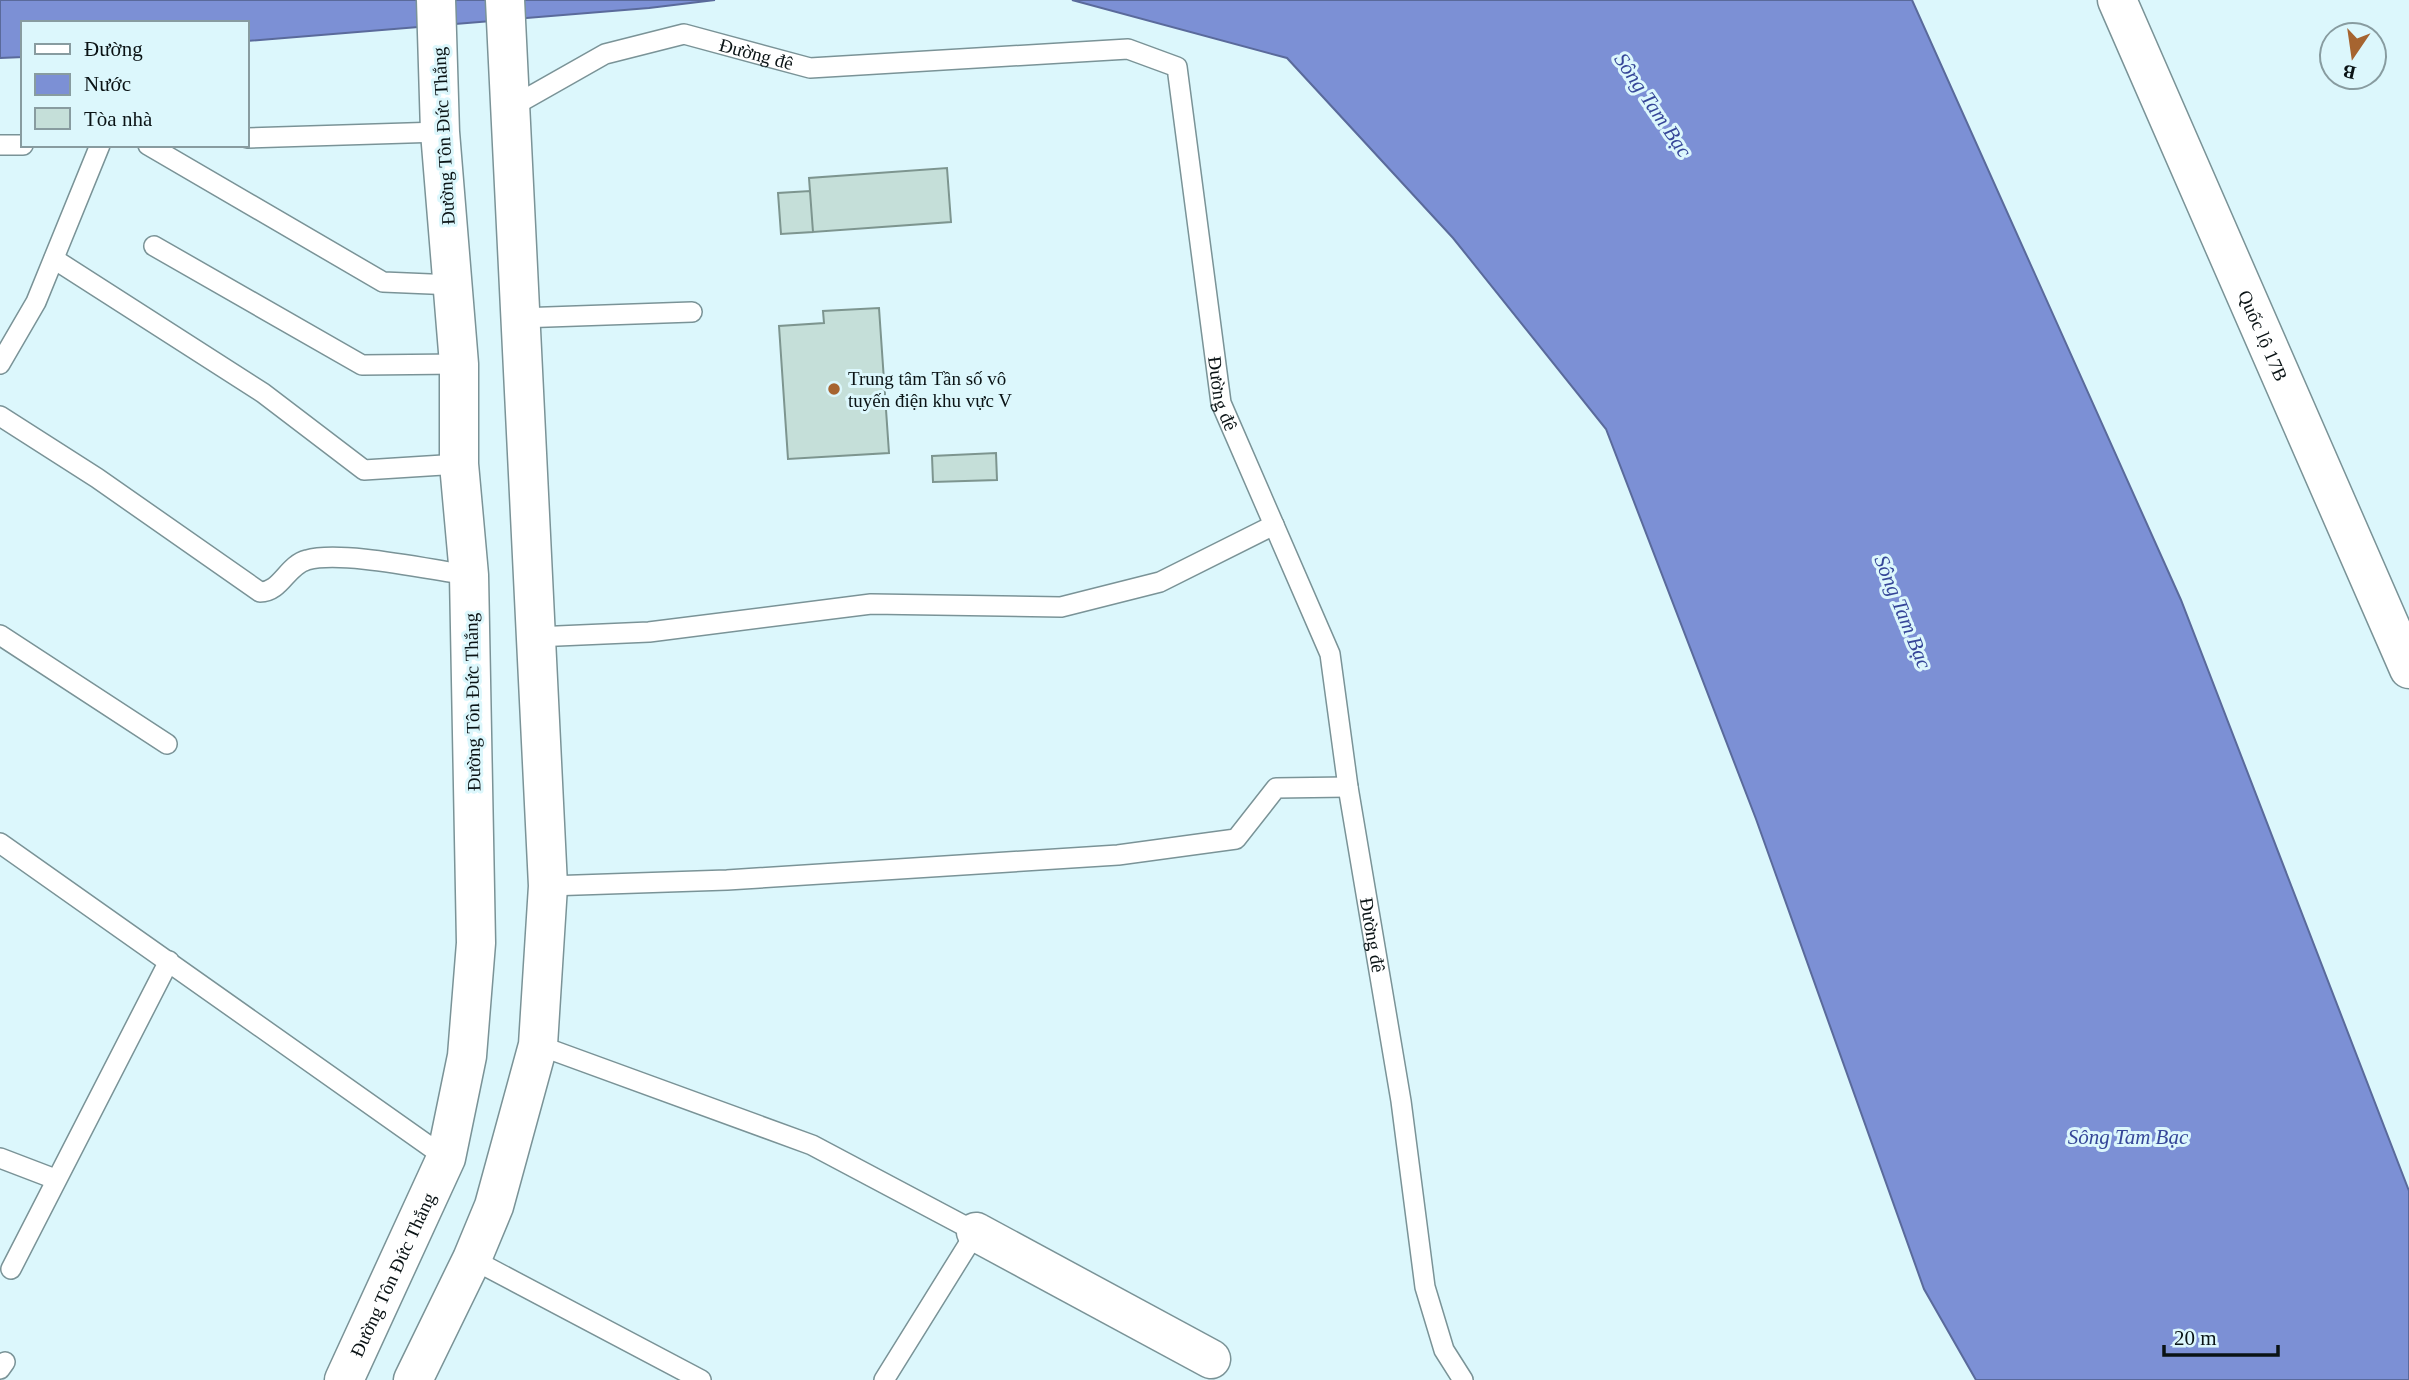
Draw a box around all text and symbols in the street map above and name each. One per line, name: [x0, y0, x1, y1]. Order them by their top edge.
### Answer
legend: [21, 21, 248, 147]
north arrow: [2318, 21, 2388, 91]
street label: Đường đê: [717, 34, 796, 74]
text: Đường: [84, 37, 143, 61]
street label: Đường Tôn Đức Thắng: [428, 46, 459, 226]
water label: Sông Tam Bạc: [1609, 48, 1697, 162]
text: B: [2340, 60, 2358, 84]
text: Nước: [84, 72, 131, 96]
text: Tòa nhà: [84, 107, 153, 131]
street label: Quốc lộ 17B: [2234, 287, 2292, 384]
street label: Đường đê: [1204, 355, 1242, 434]
place label: Trung tâm Tần số vô tuyến điện khu vực V: [848, 368, 1012, 411]
marker: Trung tâm Tần số vô tuyến điện khu vực V: [826, 381, 842, 397]
water label: Sông Tam Bạc: [1869, 552, 1937, 673]
street label: Đường Tôn Đức Thắng: [460, 612, 485, 791]
street label: Đường đê: [1356, 896, 1389, 974]
water label: Sông Tam Bạc: [2068, 1125, 2189, 1149]
street label: Đường Tôn Đức Thắng: [346, 1189, 440, 1360]
scale bar: [2164, 1314, 2278, 1358]
text: 20 m: [2174, 1326, 2217, 1350]

